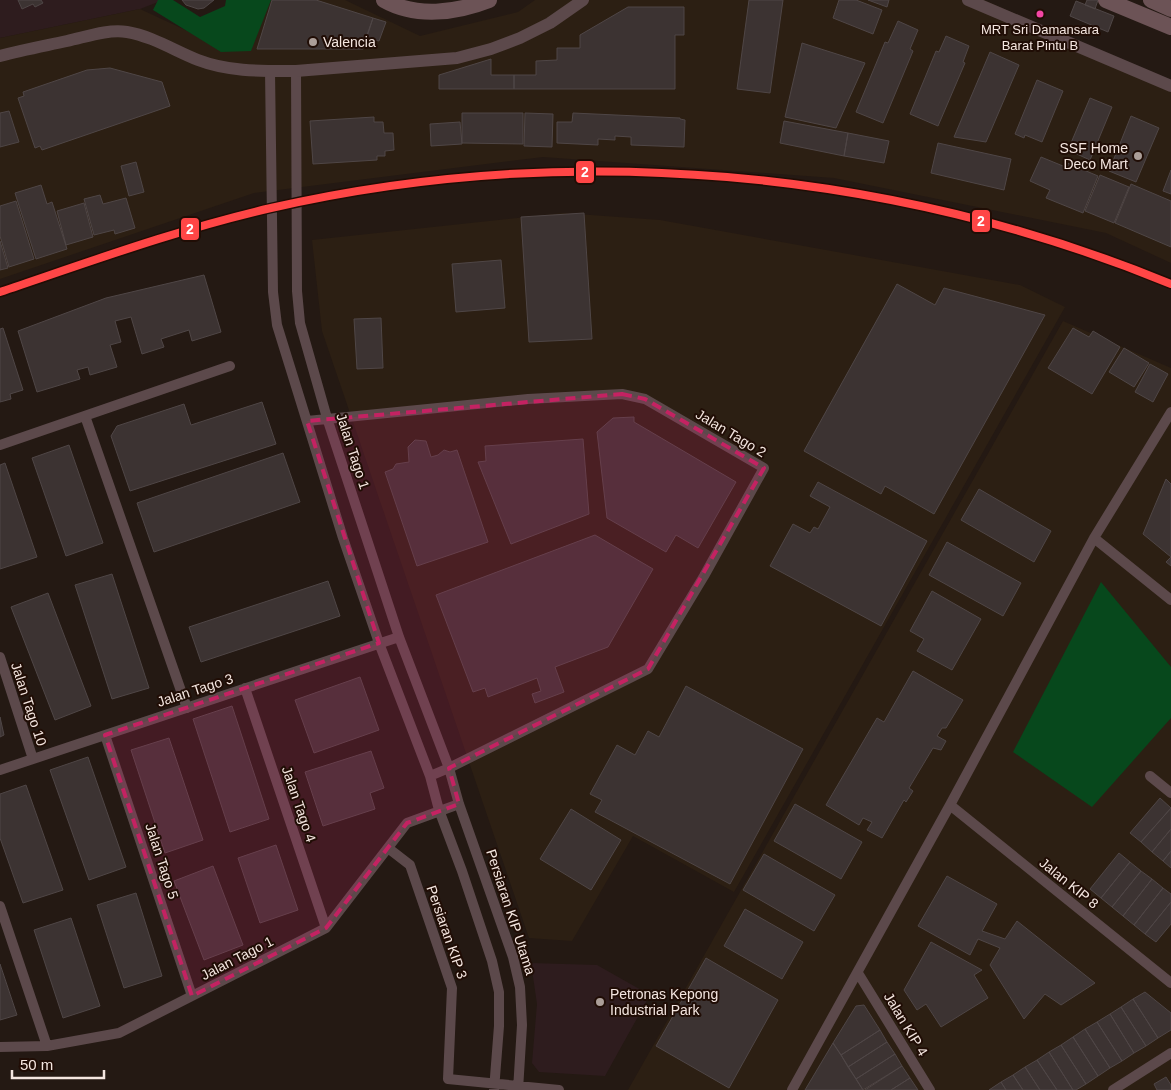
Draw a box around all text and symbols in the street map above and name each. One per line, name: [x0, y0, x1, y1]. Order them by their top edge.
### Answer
marker: MRT Sri Damansara Barat Pintu B: [1035, 9, 1045, 19]
place label: MRT Sri Damansara Barat Pintu B: [981, 22, 1100, 53]
place label: Valencia: [323, 34, 376, 50]
marker: Valencia: [307, 36, 319, 48]
place label: SSF Home Deco Mart: [1060, 140, 1128, 172]
marker: SSF Home Deco Mart: [1132, 150, 1144, 162]
line badge: 2: [575, 160, 595, 184]
text: 2: [581, 164, 589, 180]
line badge: 2: [971, 209, 991, 233]
text: 2: [977, 213, 985, 229]
line badge: 2: [180, 217, 200, 241]
text: 2: [186, 221, 194, 237]
street label: Jalan Tago 2: [693, 406, 769, 460]
street label: Jalan Tago 1: [333, 411, 373, 491]
street label: Jalan Tago 10: [8, 660, 50, 748]
street label: Jalan Tago 3: [155, 670, 235, 710]
street label: Jalan Tago 4: [279, 764, 320, 844]
street label: Jalan Tago 5: [142, 821, 182, 901]
street label: Persiaran KIP Utama: [483, 847, 539, 977]
street label: Jalan KIP 8: [1036, 854, 1102, 912]
street label: Persiaran KIP 3: [424, 883, 471, 981]
street label: Jalan Tago 1: [198, 933, 276, 983]
place label: Petronas Kepong Industrial Park: [610, 986, 718, 1018]
street label: Jalan KIP 4: [881, 989, 931, 1059]
marker: Petronas Kepong Industrial Park: [594, 996, 606, 1008]
scale bar: [12, 1048, 105, 1080]
text: 50 m: [20, 1056, 53, 1073]

